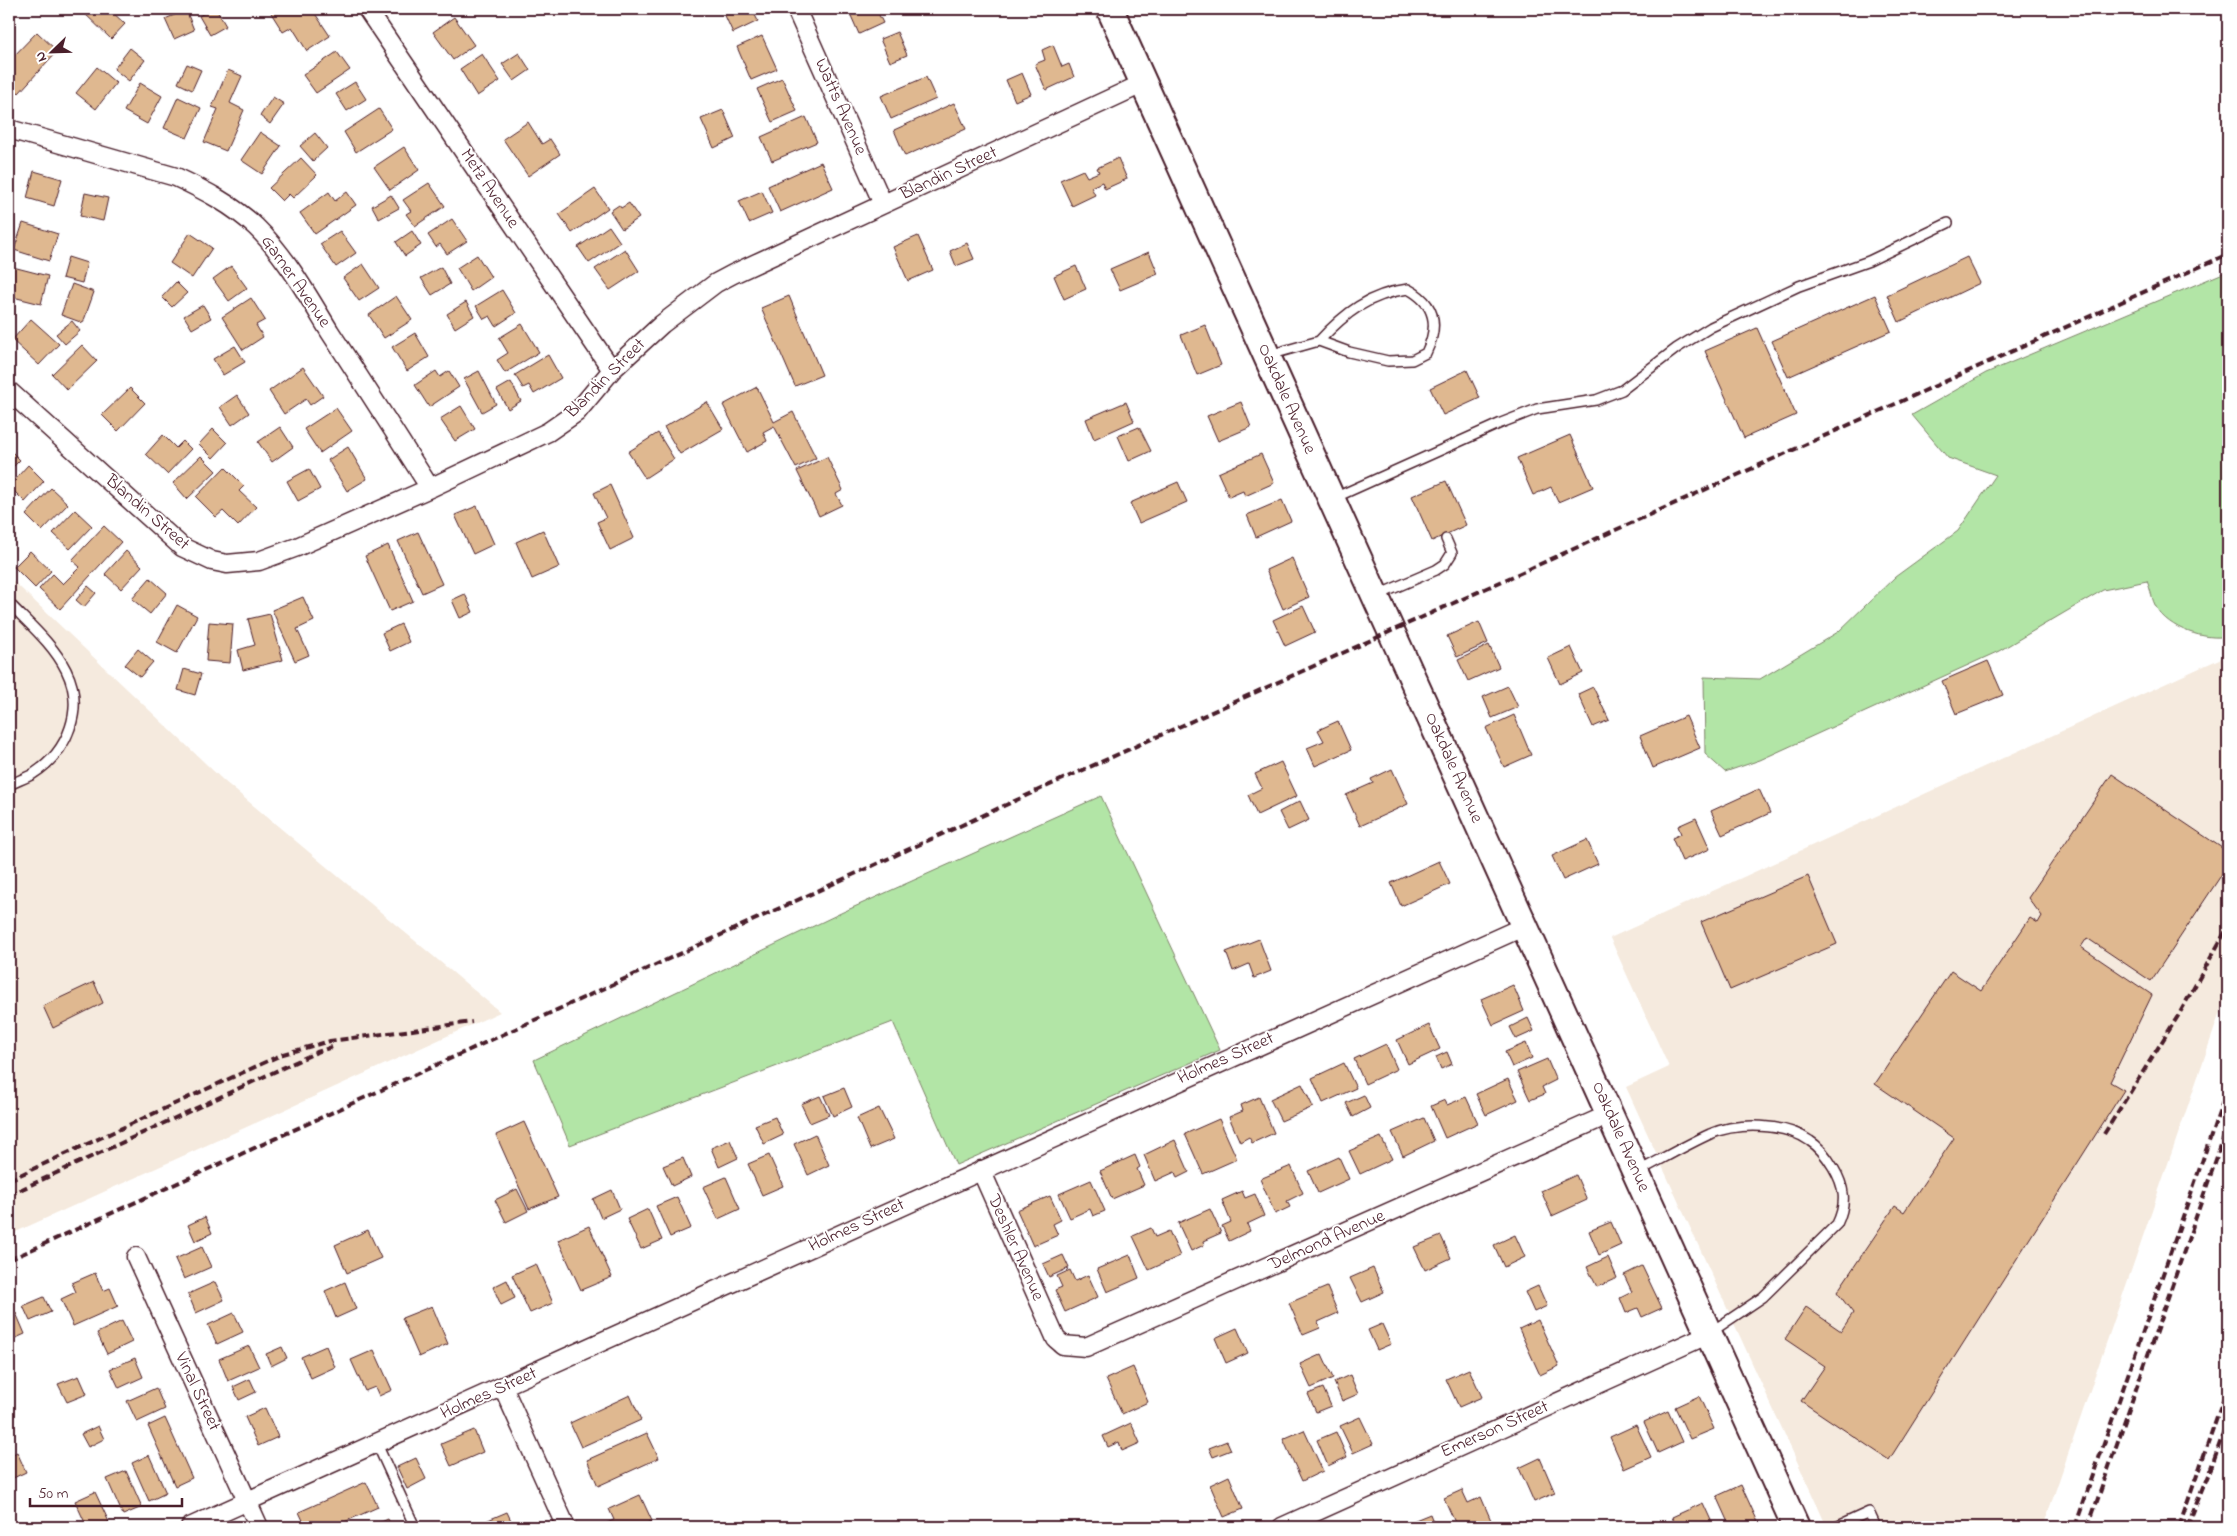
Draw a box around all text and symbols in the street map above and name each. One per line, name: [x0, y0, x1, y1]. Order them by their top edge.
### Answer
north arrow: [28, 28, 78, 78]
text: N: [30, 48, 53, 65]
street label: Watts Avenue: [807, 55, 873, 160]
street label: Blandin Street: [895, 140, 1002, 208]
street label: Metz Avenue: [453, 144, 526, 235]
street label: Garner Avenue: [254, 231, 337, 334]
street label: Blandin Street: [559, 333, 652, 426]
street label: Oakdale Avenue: [1250, 339, 1322, 459]
street label: Blandin Street: [98, 468, 195, 557]
street label: Oakdale Avenue: [1417, 708, 1489, 828]
street label: Holmes Street: [1174, 1026, 1278, 1092]
street label: Oakdale Avenue: [1584, 1077, 1656, 1197]
street label: Deshler Avenue: [980, 1190, 1050, 1306]
street label: Holmes Street: [805, 1192, 909, 1260]
street label: Delmond Avenue: [1264, 1203, 1390, 1279]
street label: Vinal Street: [167, 1347, 227, 1436]
street label: Holmes Street: [437, 1361, 541, 1427]
street label: Emerson Street: [1437, 1395, 1553, 1465]
scale bar: [30, 1476, 182, 1508]
text: 50 m: [38, 1483, 69, 1505]

